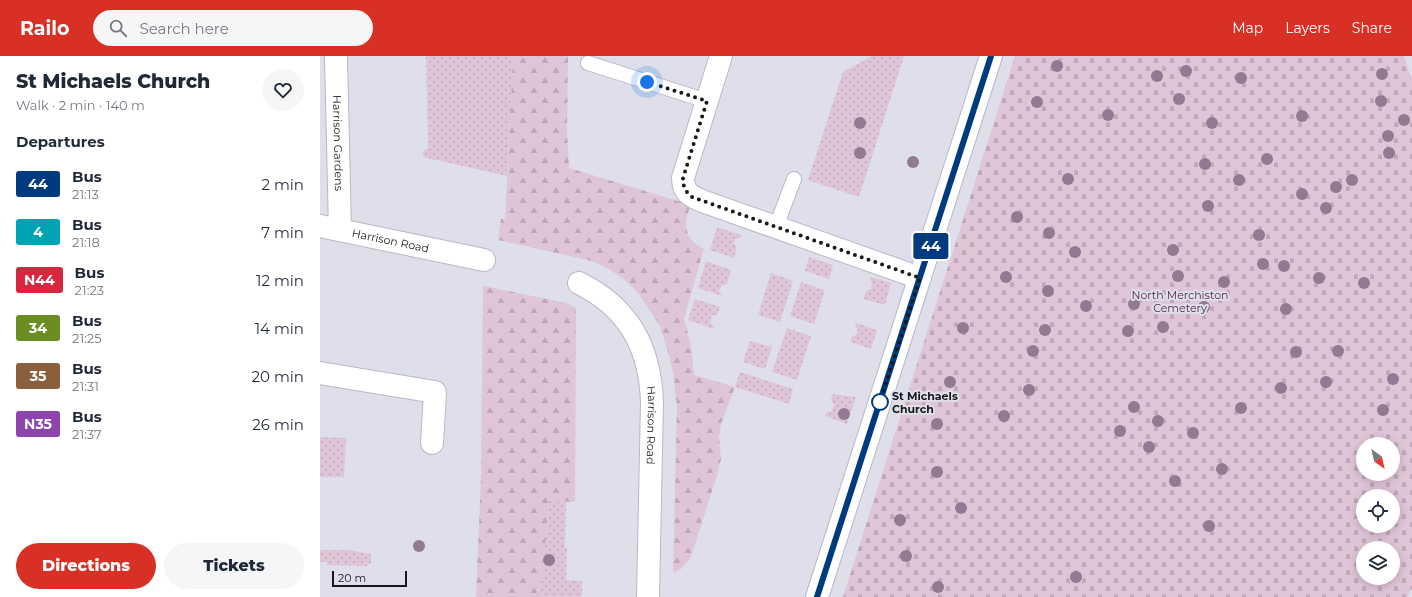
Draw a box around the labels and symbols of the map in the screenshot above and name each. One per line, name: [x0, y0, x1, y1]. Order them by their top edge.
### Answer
your location: [637, 72, 657, 92]
street label: Harrison Gardens: [330, 95, 346, 192]
street label: Harrison Road: [351, 226, 430, 255]
line badge: 44: [913, 233, 949, 259]
park label: North Merchiston Cemetery: [1131, 288, 1229, 315]
street label: Harrison Road: [644, 385, 659, 465]
place label: St Michaels Church: [892, 389, 958, 416]
marker: St Michaels Church: [871, 393, 889, 411]
north arrow: [1356, 437, 1400, 481]
scale bar: [332, 569, 407, 588]

